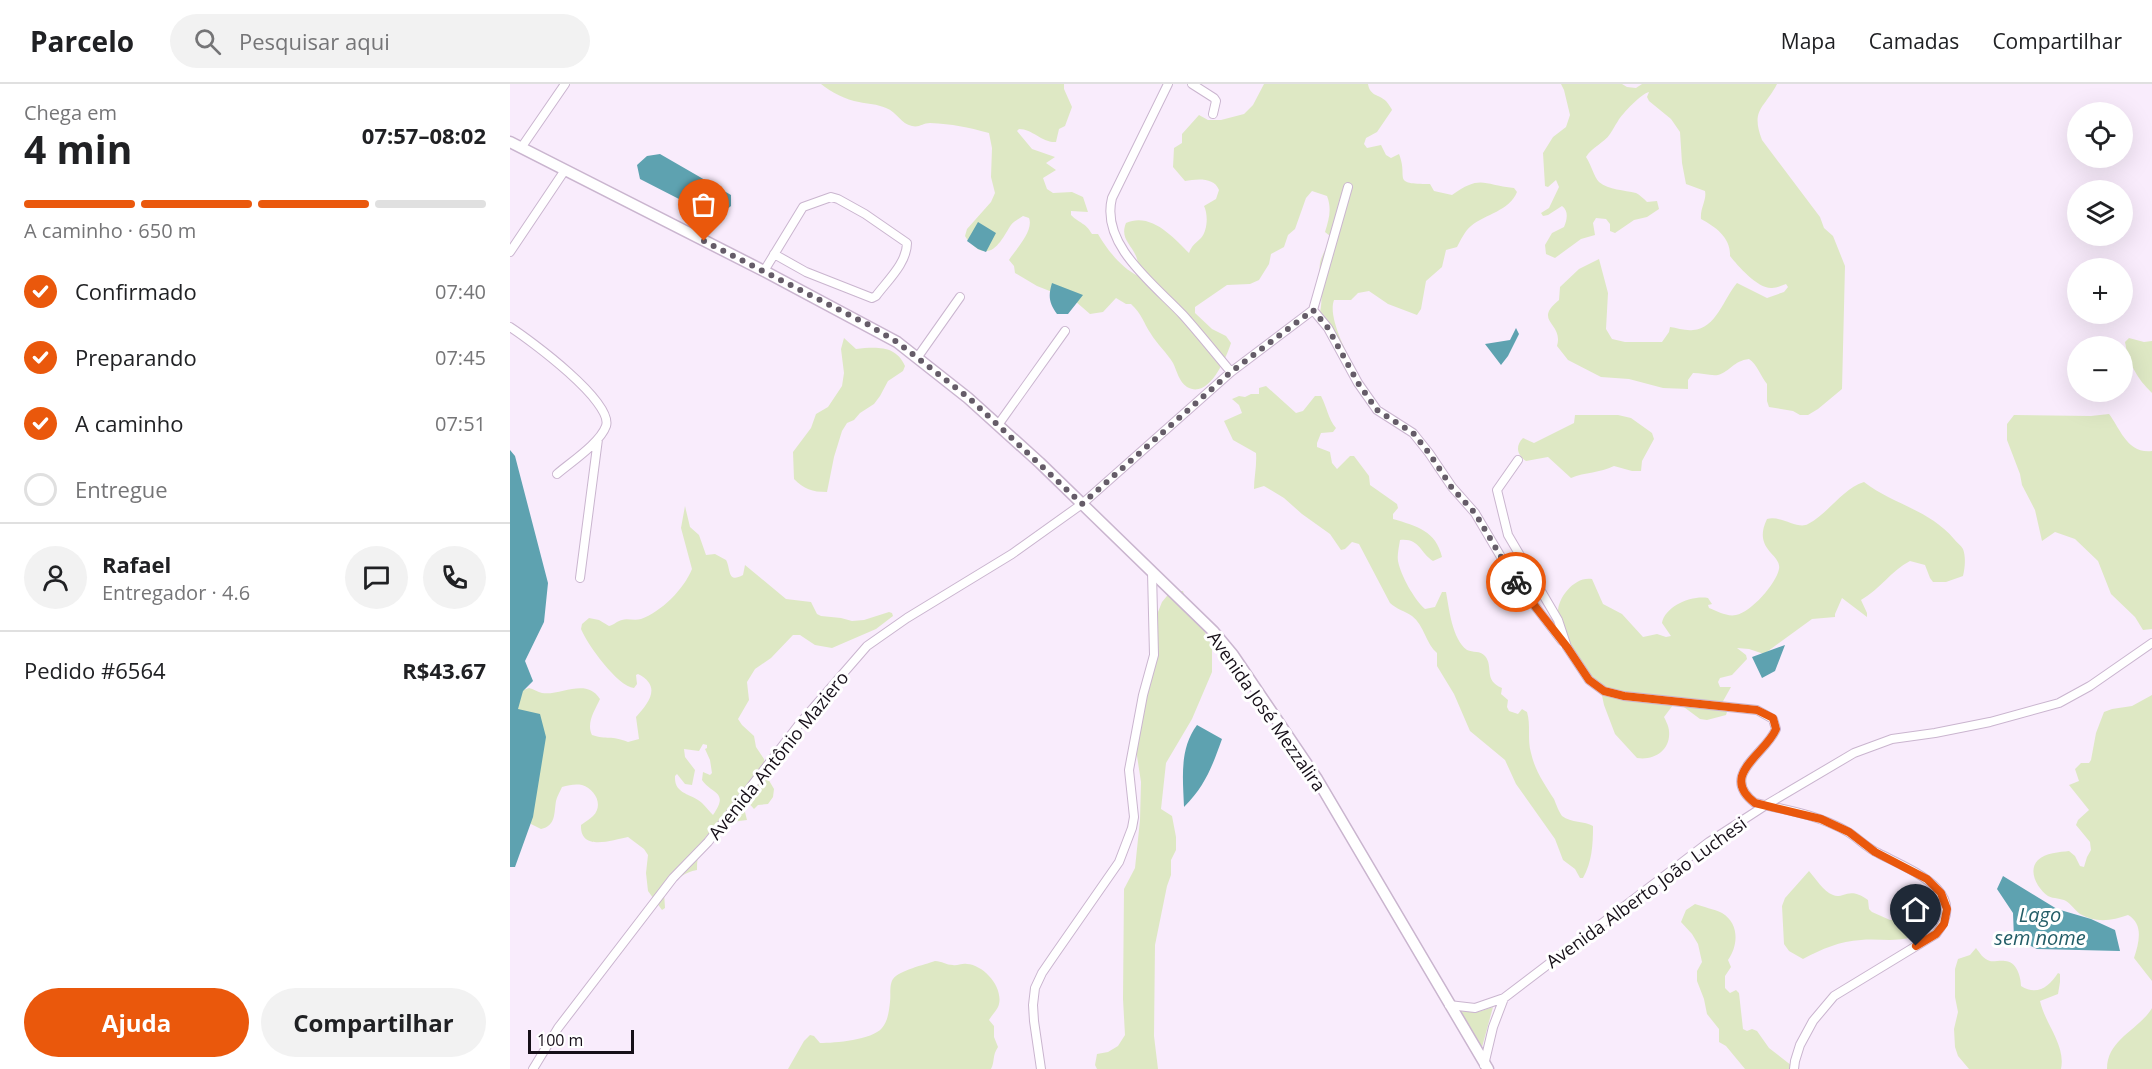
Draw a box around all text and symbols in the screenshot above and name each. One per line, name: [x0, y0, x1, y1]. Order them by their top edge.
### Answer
search box: [170, 14, 590, 68]
text: Parcelo: [30, 22, 134, 60]
icon: search: [191, 25, 224, 58]
text: Pesquisar aqui: [239, 26, 390, 56]
text: Mapa: [1781, 27, 1836, 55]
text: Camadas: [1869, 27, 1959, 55]
text: Compartilhar: [1992, 27, 2122, 55]
text: Chega em: [24, 99, 117, 126]
map controls: [2067, 102, 2133, 402]
button: locate: [2067, 102, 2133, 168]
text: 07:57–08:02: [362, 120, 486, 150]
text: 4 min: [24, 122, 132, 175]
pin: [678, 179, 729, 241]
button: layers: [2067, 180, 2133, 246]
icon: bag: [687, 188, 720, 221]
text: A caminho · 650 m: [24, 217, 196, 244]
button: +: [2067, 258, 2133, 324]
icon: check: [24, 275, 57, 308]
text: Confirmado: [75, 276, 197, 306]
text: 07:40: [435, 278, 486, 305]
button: −: [2067, 336, 2133, 402]
icon: check: [24, 341, 57, 374]
text: Preparando: [75, 342, 197, 372]
text: 07:45: [435, 344, 486, 371]
icon: check: [24, 407, 57, 440]
text: A caminho: [75, 408, 184, 438]
text: 07:51: [435, 410, 486, 437]
text: Entregue: [75, 474, 168, 504]
button: person: [24, 546, 87, 609]
button: chat: [345, 546, 408, 609]
button: phone: [423, 546, 486, 609]
text: Rafael: [102, 549, 171, 579]
courier: [1486, 552, 1546, 612]
icon: bike: [1500, 566, 1533, 599]
text: Entregador · 4.6: [102, 579, 250, 606]
street label: Avenida José Mezzalira: [1203, 626, 1331, 796]
text: Pedido #6564: [24, 655, 166, 685]
text: R$43.67: [402, 655, 486, 685]
street label: Avenida Antônio Maziero: [703, 666, 853, 844]
street label: Avenida Alberto João Luchesi: [1541, 811, 1751, 973]
pin: [1890, 884, 1941, 946]
icon: home: [1899, 893, 1932, 926]
water label: Lago sem nome: [1994, 901, 2086, 951]
button: Ajuda: [24, 988, 249, 1057]
button: Compartilhar: [261, 988, 486, 1057]
scale bar: [528, 1027, 634, 1054]
text: 100 m: [537, 1029, 583, 1051]

